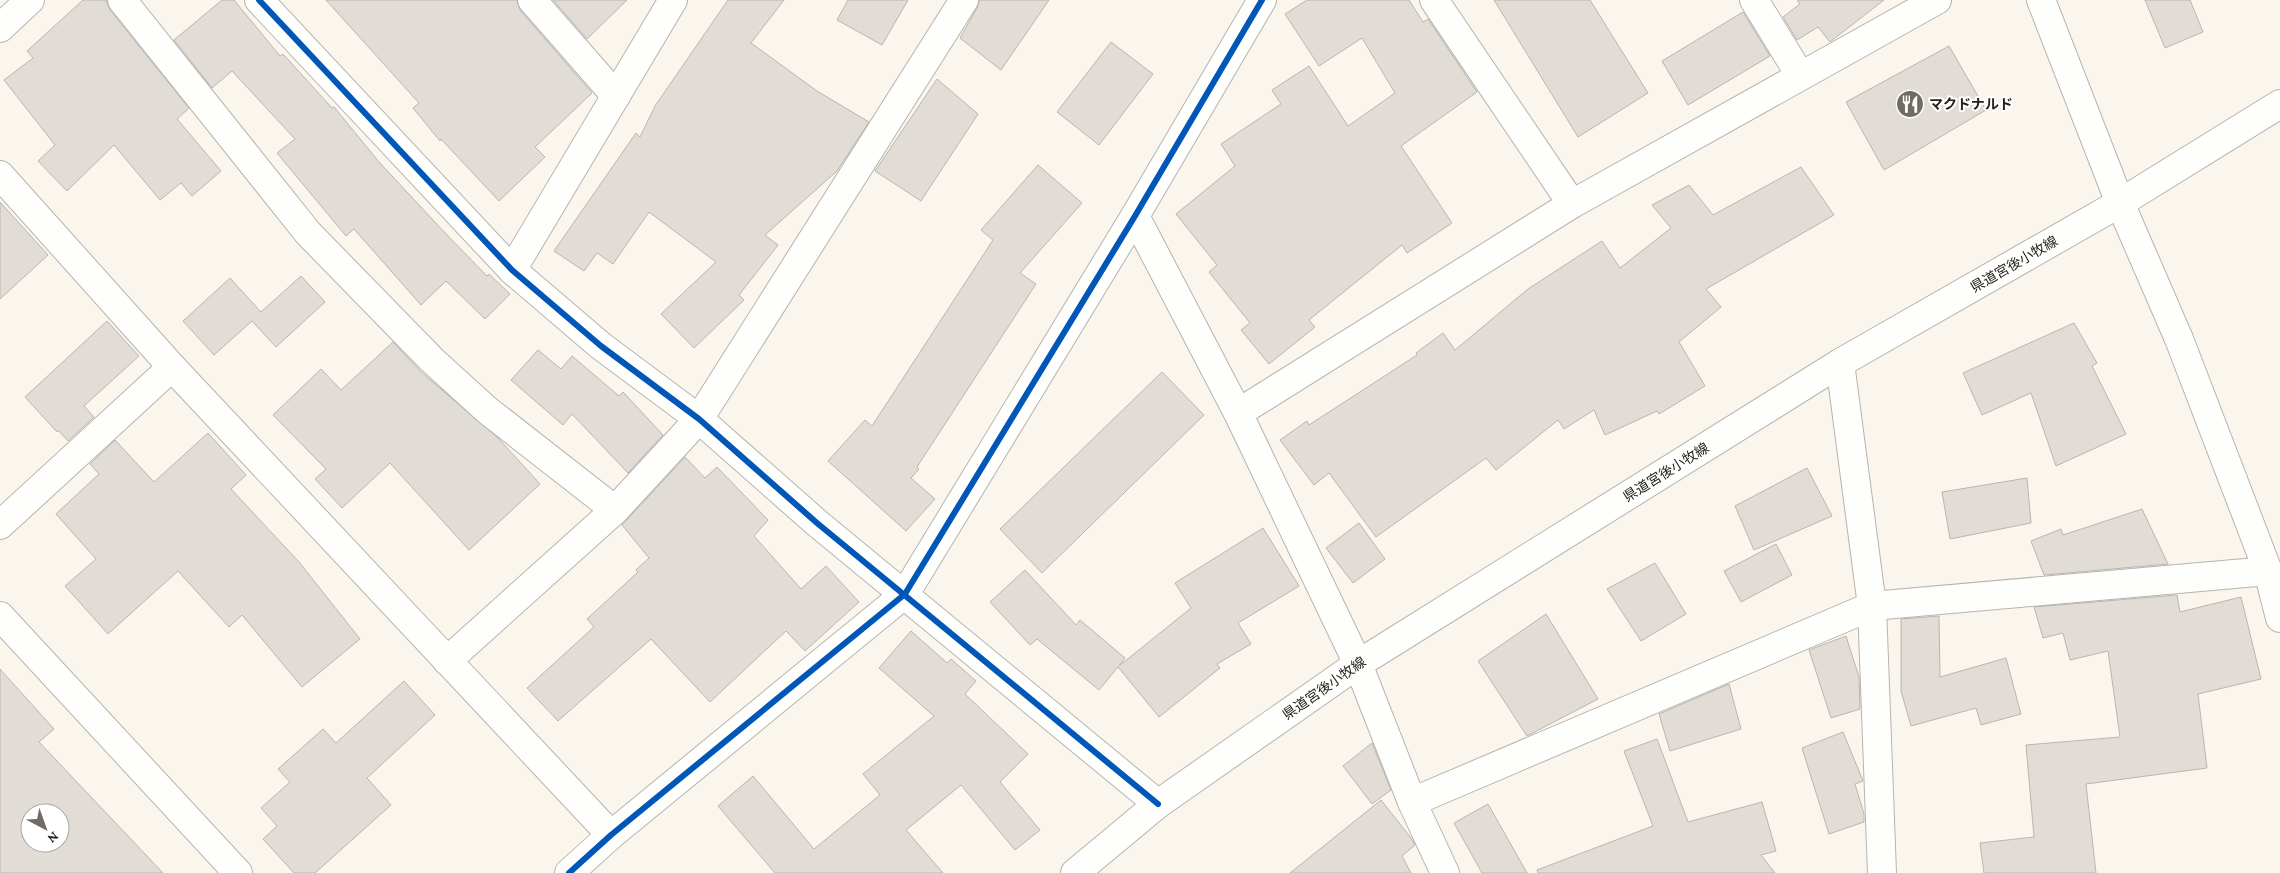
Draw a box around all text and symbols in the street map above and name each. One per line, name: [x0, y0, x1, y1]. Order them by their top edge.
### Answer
restaurant icon: マクドナルド: [1895, 89, 1925, 119]
place label: マクドナルド: [1929, 96, 2013, 112]
street label: 県道宮後小牧線: [1968, 233, 2060, 295]
street label: 県道宮後小牧線: [1620, 439, 1712, 505]
street label: 県道宮後小牧線: [1279, 653, 1369, 723]
north arrow: [20, 803, 70, 853]
text: N: [44, 829, 62, 847]

